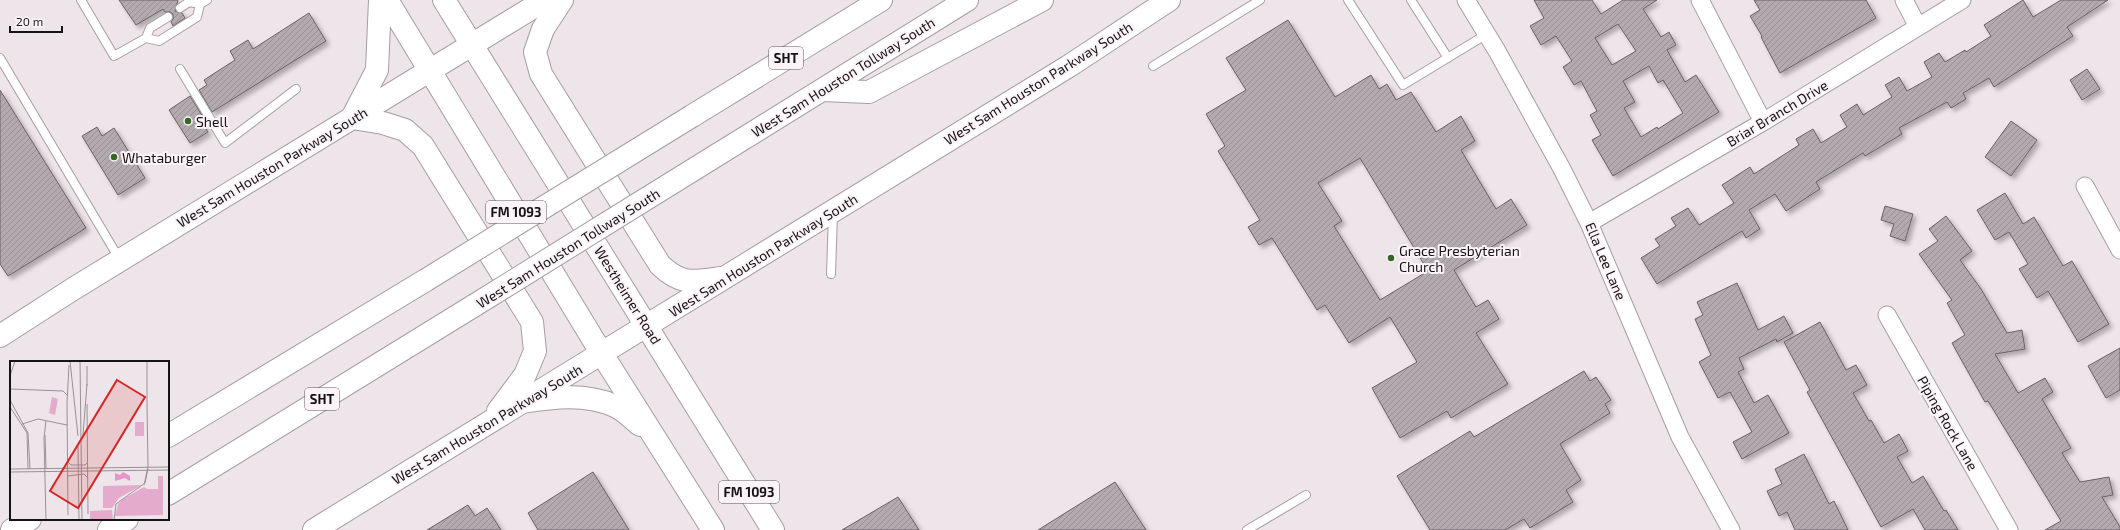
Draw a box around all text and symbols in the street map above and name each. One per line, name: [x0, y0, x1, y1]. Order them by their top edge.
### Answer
scale bar: [10, 8, 62, 34]
street label: West Sam Houston Tollway South: [748, 13, 938, 141]
text: 20 m: [16, 14, 43, 28]
street label: West Sam Houston Parkway South: [941, 18, 1135, 148]
road number: SHT: [769, 47, 803, 69]
street label: Briar Branch Drive: [1723, 76, 1831, 150]
street label: West Sam Houston Parkway South: [174, 103, 370, 231]
place label: Shell: [196, 113, 229, 130]
marker: Shell: [183, 116, 193, 126]
place label: Whataburger: [122, 149, 207, 166]
marker: Whataburger: [109, 152, 119, 162]
street label: West Sam Houston Tollway South: [473, 184, 663, 312]
street label: West Sam Houston Parkway South: [666, 190, 860, 320]
road number: FM 1093: [486, 201, 546, 223]
street label: Ella Lee Lane: [1582, 220, 1630, 302]
place label: Grace Presbyterian Church: [1399, 242, 1520, 275]
street label: Westheimer Road: [591, 243, 665, 347]
marker: Grace Presbyterian Church: [1386, 253, 1396, 263]
street label: West Sam Houston Parkway South: [389, 360, 585, 488]
inset map: [10, 361, 169, 520]
street label: Piping Rock Lane: [1914, 373, 1982, 473]
road number: SHT: [305, 388, 339, 410]
road number: FM 1093: [719, 481, 779, 503]

